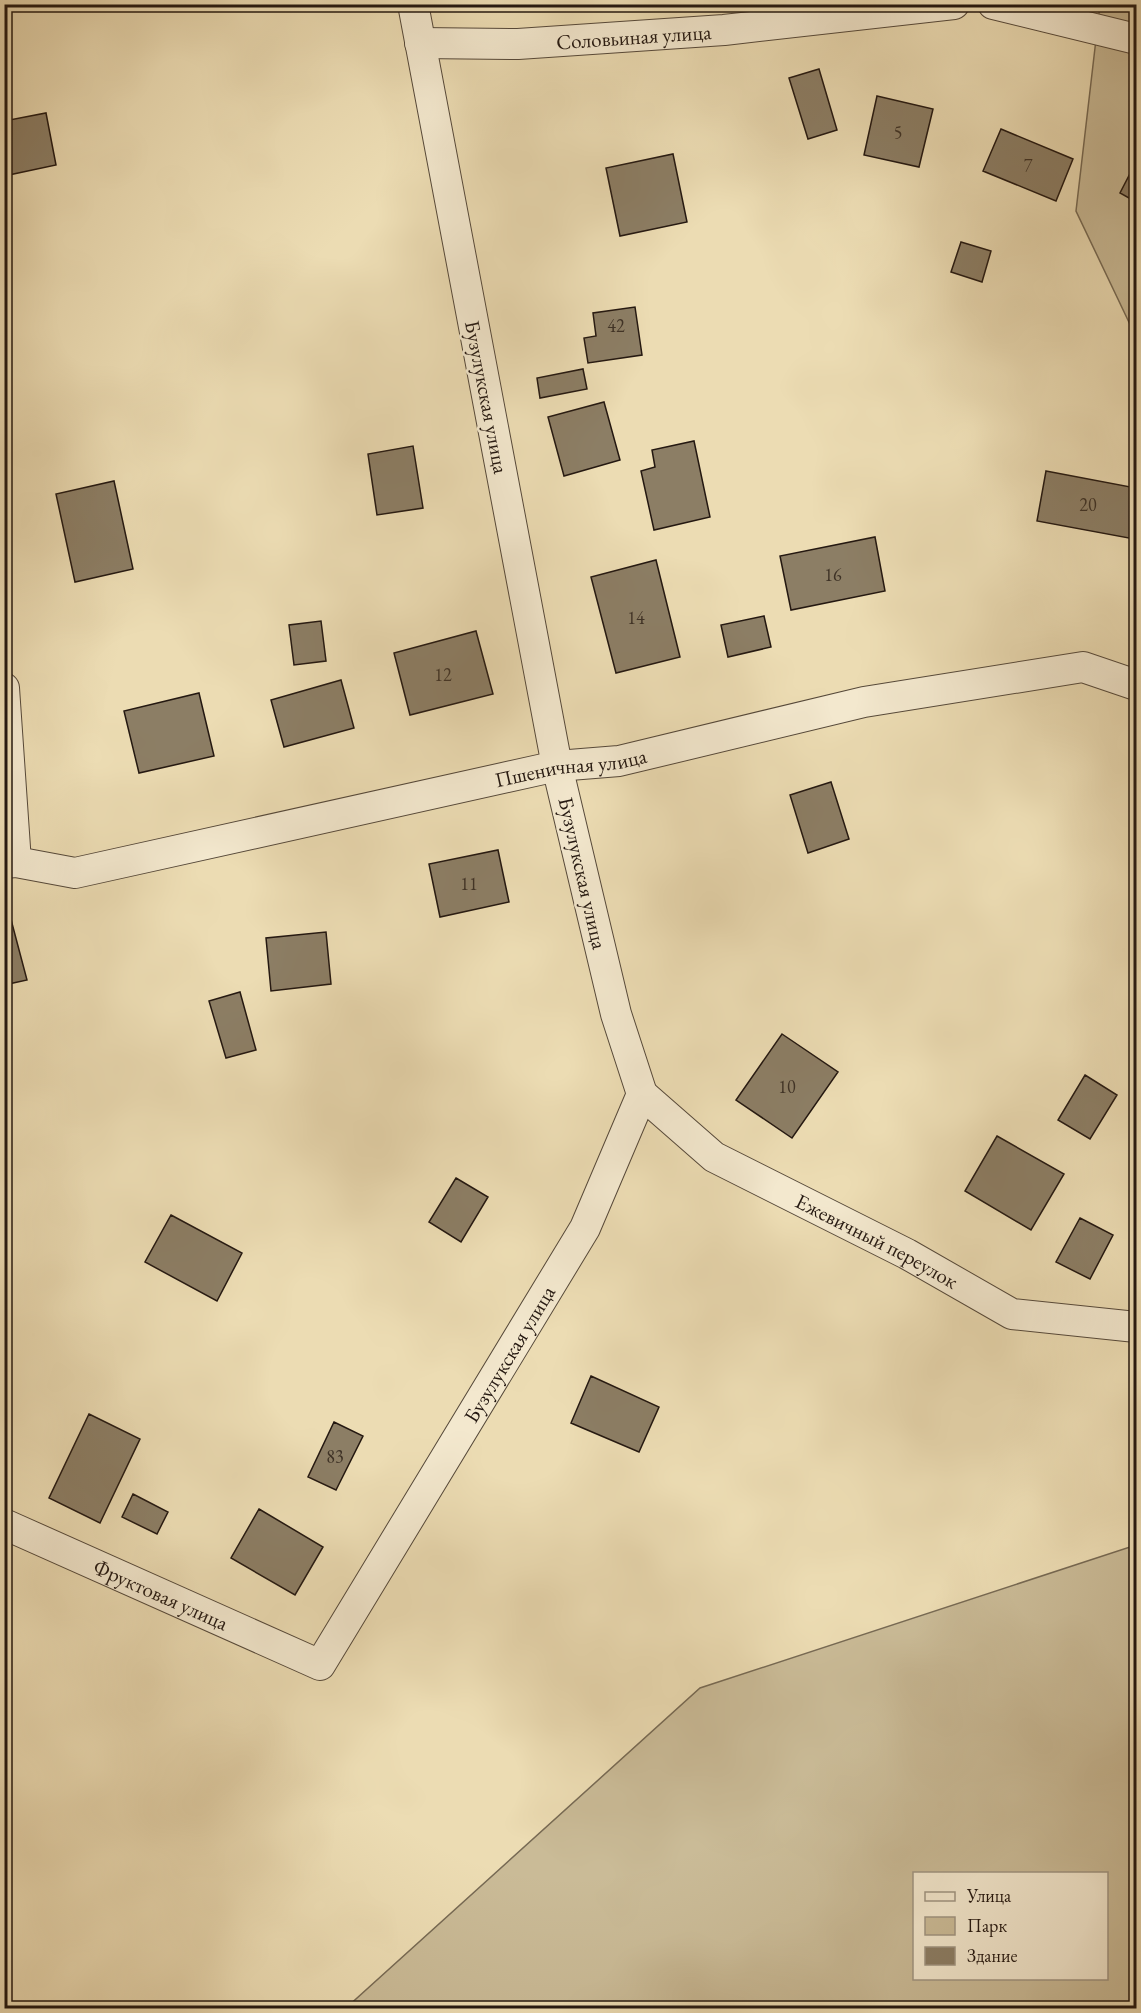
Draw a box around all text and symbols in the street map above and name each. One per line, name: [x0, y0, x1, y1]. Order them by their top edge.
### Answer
street label: Соловьиная улица: [555, 17, 713, 55]
house number: 5: [894, 121, 902, 144]
house number: 7: [1024, 154, 1033, 177]
house number: 42: [607, 314, 625, 337]
street label: Бузулукская улица: [459, 318, 515, 476]
house number: 20: [1079, 493, 1097, 516]
house number: 16: [824, 563, 842, 586]
house number: 14: [627, 606, 645, 629]
house number: 12: [434, 663, 452, 686]
street label: Пшеничная улица: [492, 741, 650, 793]
street label: Бузулукская улица: [552, 794, 614, 952]
house number: 11: [460, 872, 478, 895]
house number: 10: [778, 1075, 796, 1098]
street label: Ежевичный переулок: [791, 1187, 963, 1294]
street label: Бузулукская улица: [457, 1280, 561, 1427]
house number: 83: [326, 1445, 344, 1468]
street label: Фруктовая улица: [90, 1552, 233, 1636]
legend: [913, 1872, 1108, 1980]
text: Улица: [966, 1884, 1012, 1907]
text: Парк: [967, 1914, 1007, 1937]
text: Здание: [967, 1944, 1017, 1967]

